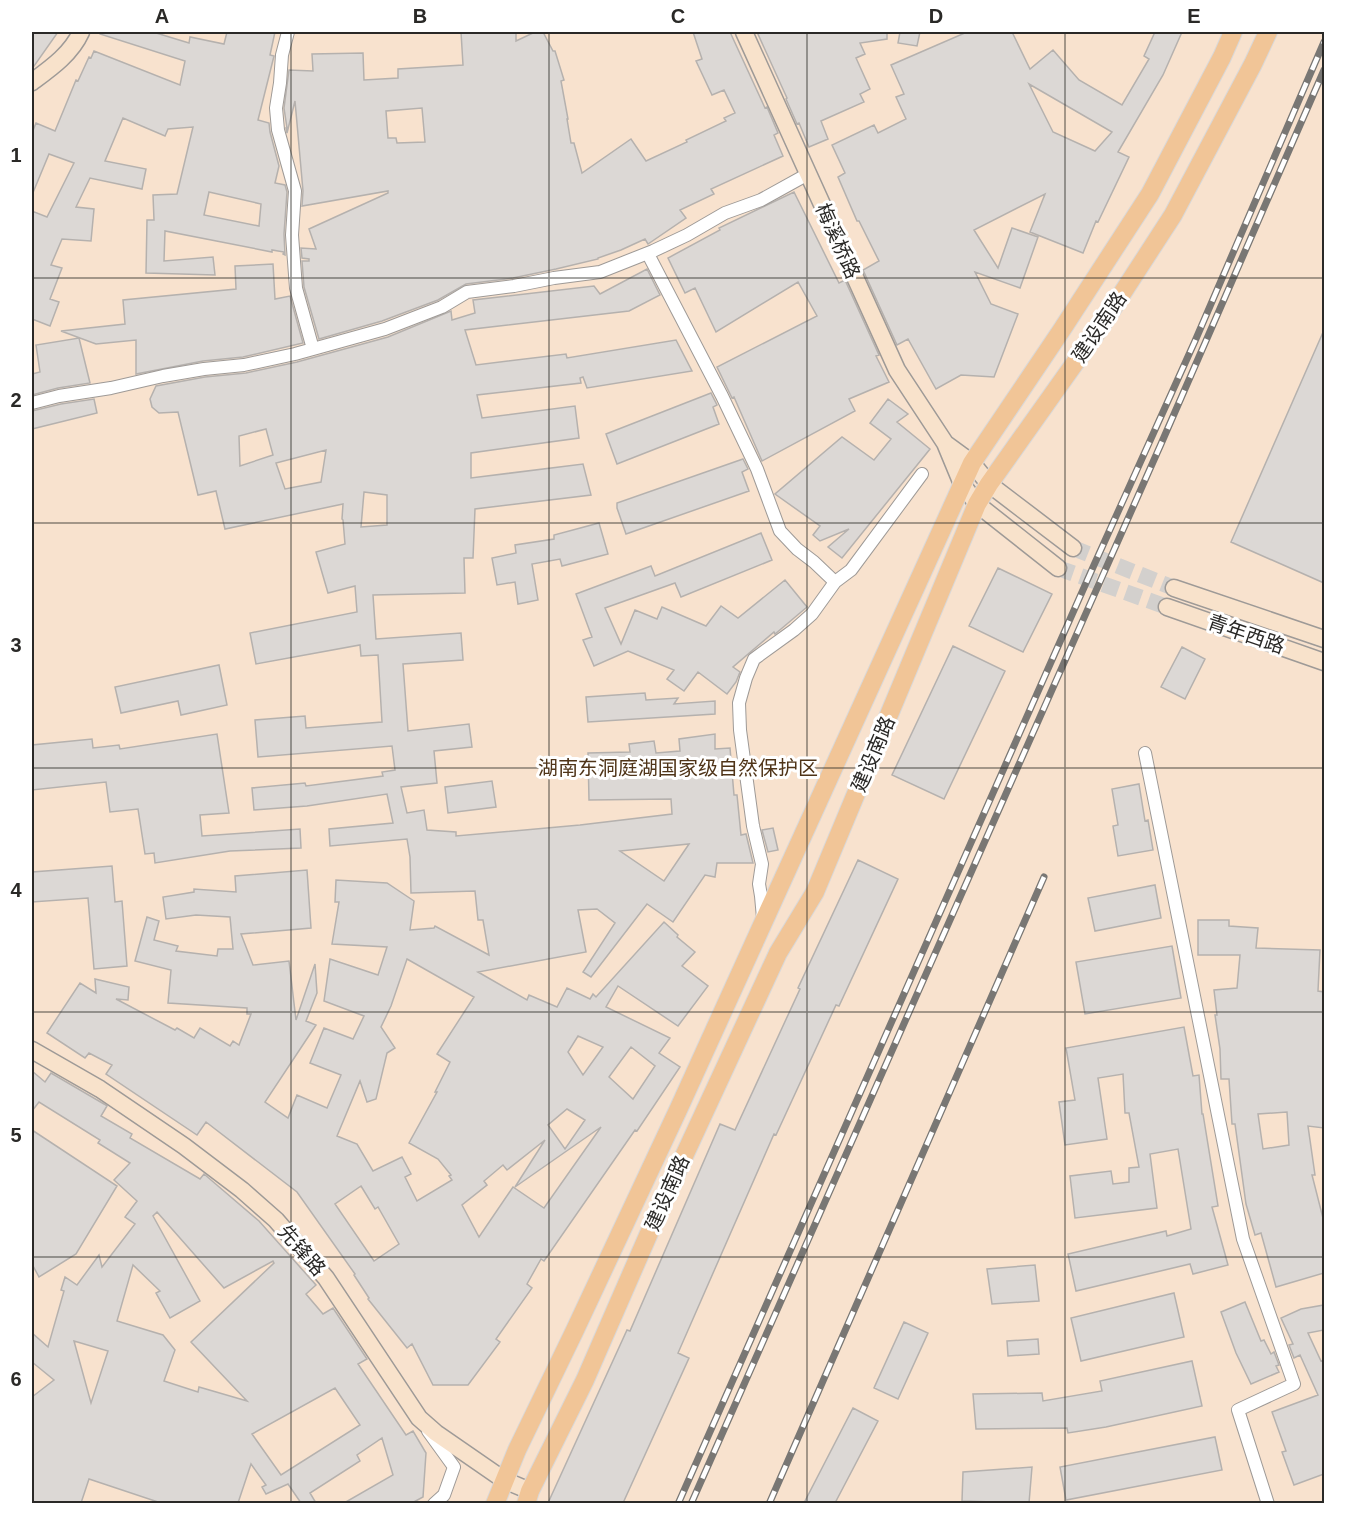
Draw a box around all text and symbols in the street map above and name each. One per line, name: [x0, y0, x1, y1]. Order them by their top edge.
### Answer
text: A: [155, 5, 169, 27]
text: B: [413, 5, 427, 27]
text: C: [671, 5, 685, 27]
text: D: [929, 5, 943, 27]
text: E: [1187, 5, 1201, 27]
text: 1: [10, 144, 22, 166]
street label: 梅溪桥路: [812, 200, 864, 282]
street label: 建设南路: [1068, 288, 1130, 366]
text: 2: [10, 389, 22, 411]
street label: 青年西路: [1205, 611, 1287, 657]
text: 3: [10, 634, 22, 656]
street label: 建设南路: [847, 713, 899, 795]
park label: 湖南东洞庭湖国家级自然保护区: [538, 757, 818, 779]
text: 4: [10, 879, 22, 901]
text: 5: [10, 1124, 22, 1146]
street label: 建设南路: [641, 1152, 693, 1234]
street label: 先锋路: [274, 1220, 330, 1280]
text: 6: [10, 1368, 22, 1390]

